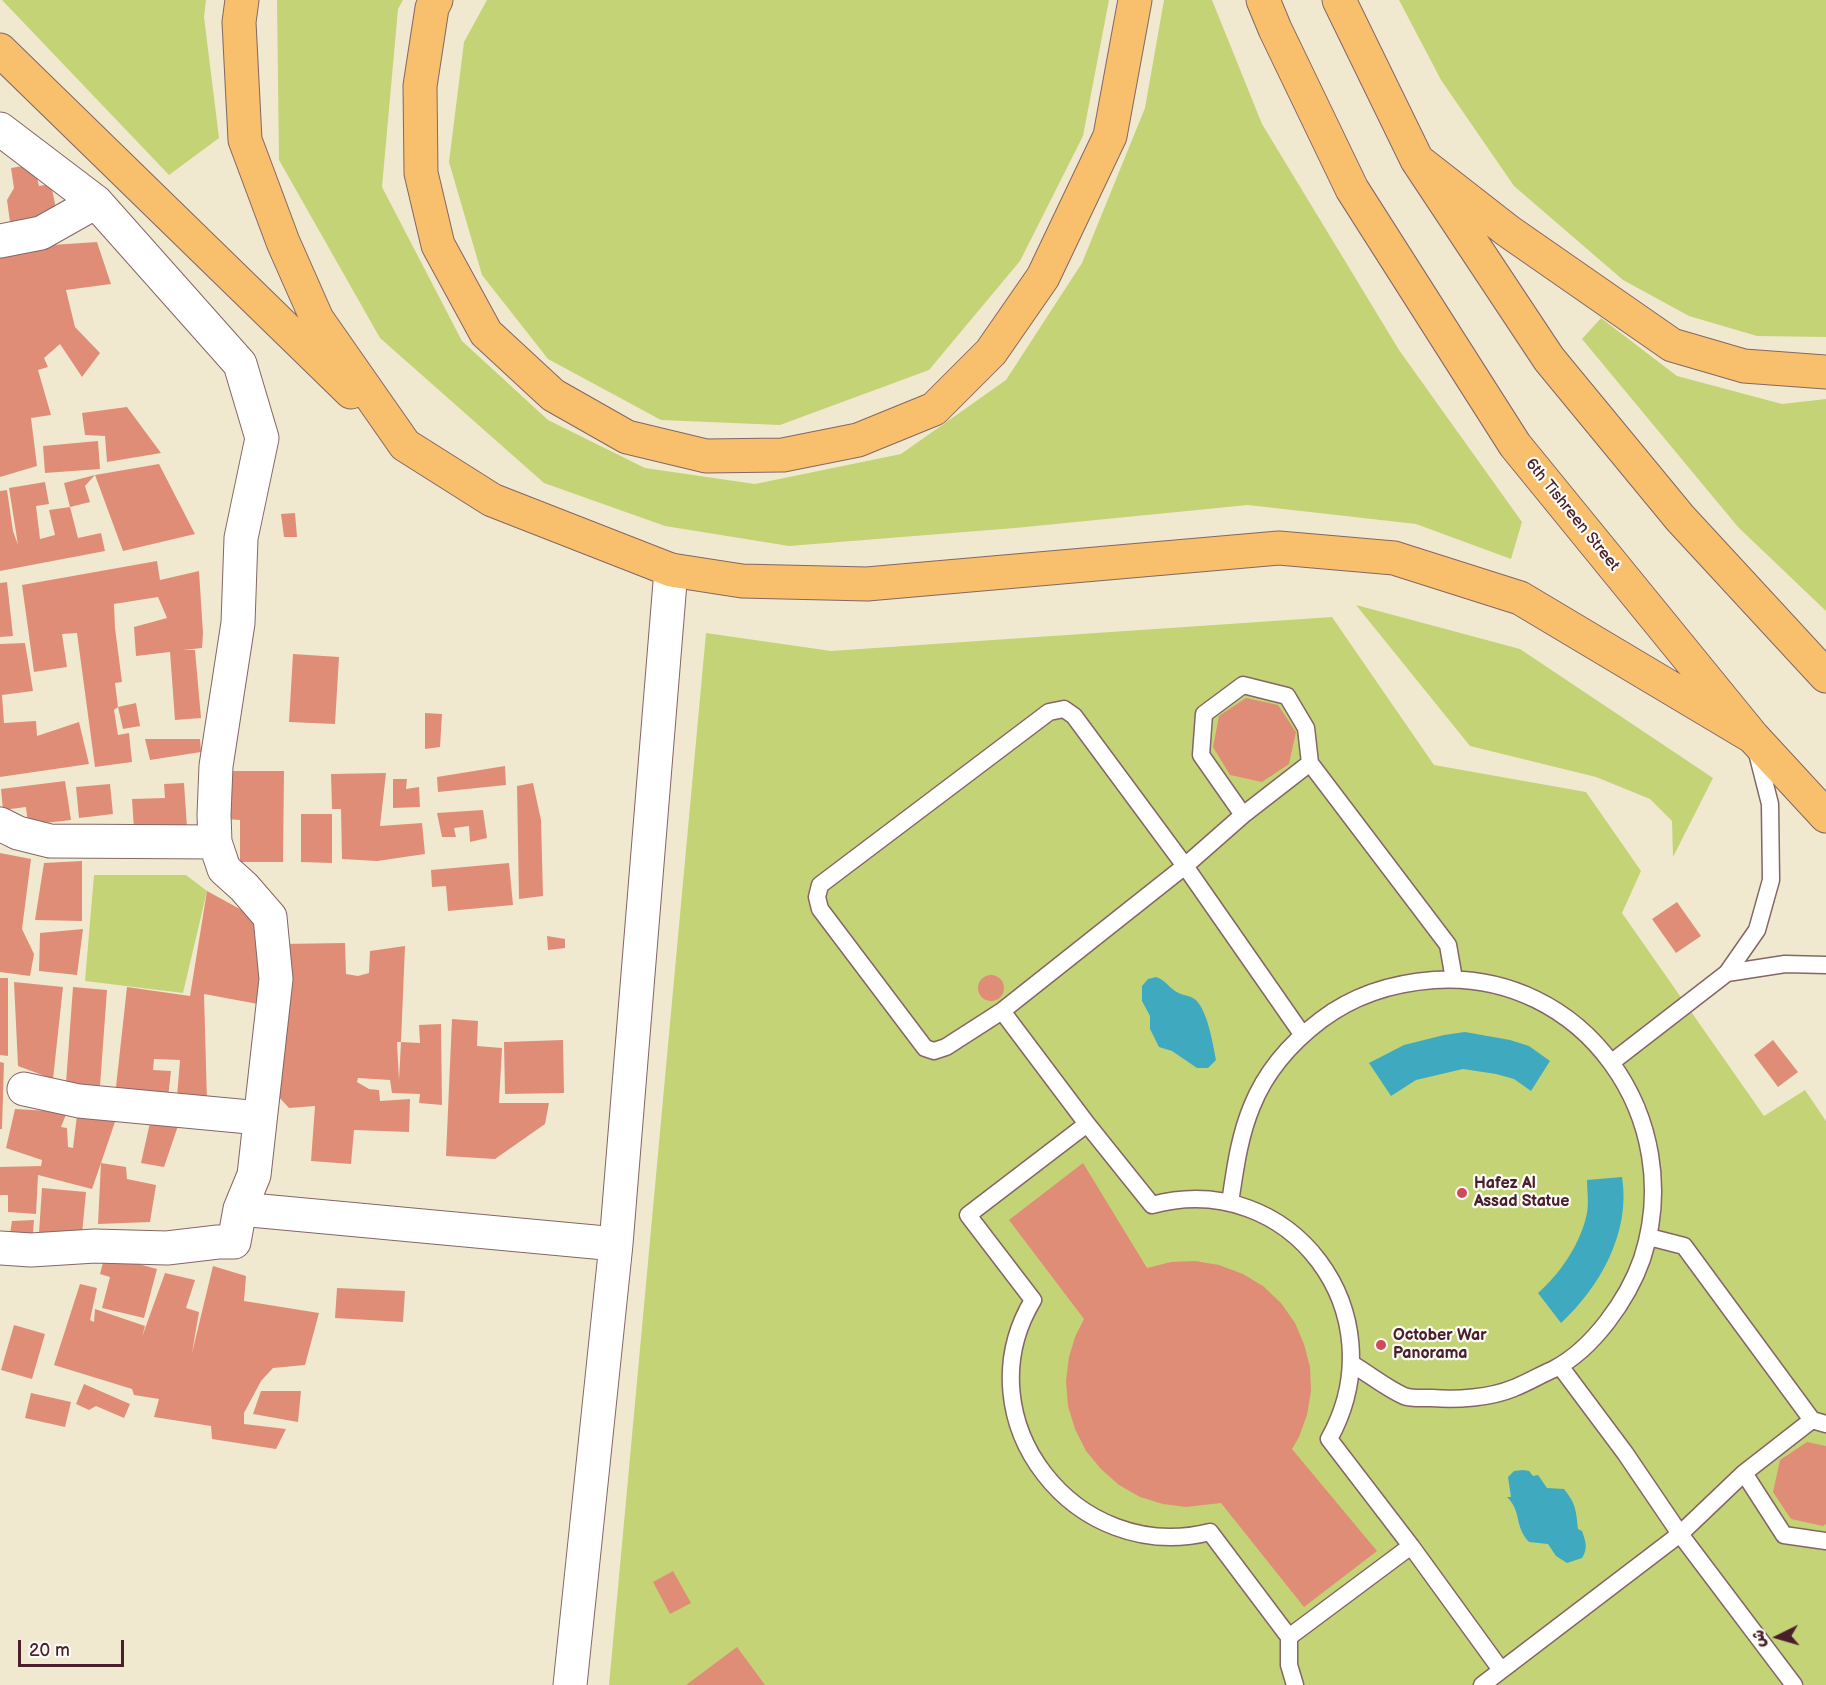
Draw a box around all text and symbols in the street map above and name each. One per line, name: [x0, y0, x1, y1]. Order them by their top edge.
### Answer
street label: 6th Tishreen Street: [1521, 455, 1623, 575]
place label: Hafez Al Assad Statue: [1474, 1174, 1569, 1212]
marker: Hafez Al Assad Statue: [1455, 1186, 1469, 1200]
place label: October War Panorama: [1393, 1326, 1487, 1364]
marker: October War Panorama: [1374, 1338, 1388, 1352]
north arrow: [1748, 1607, 1808, 1667]
scale bar: [21, 1628, 128, 1666]
text: ش: [1749, 1629, 1770, 1648]
text: 20 m: [29, 1640, 70, 1661]

